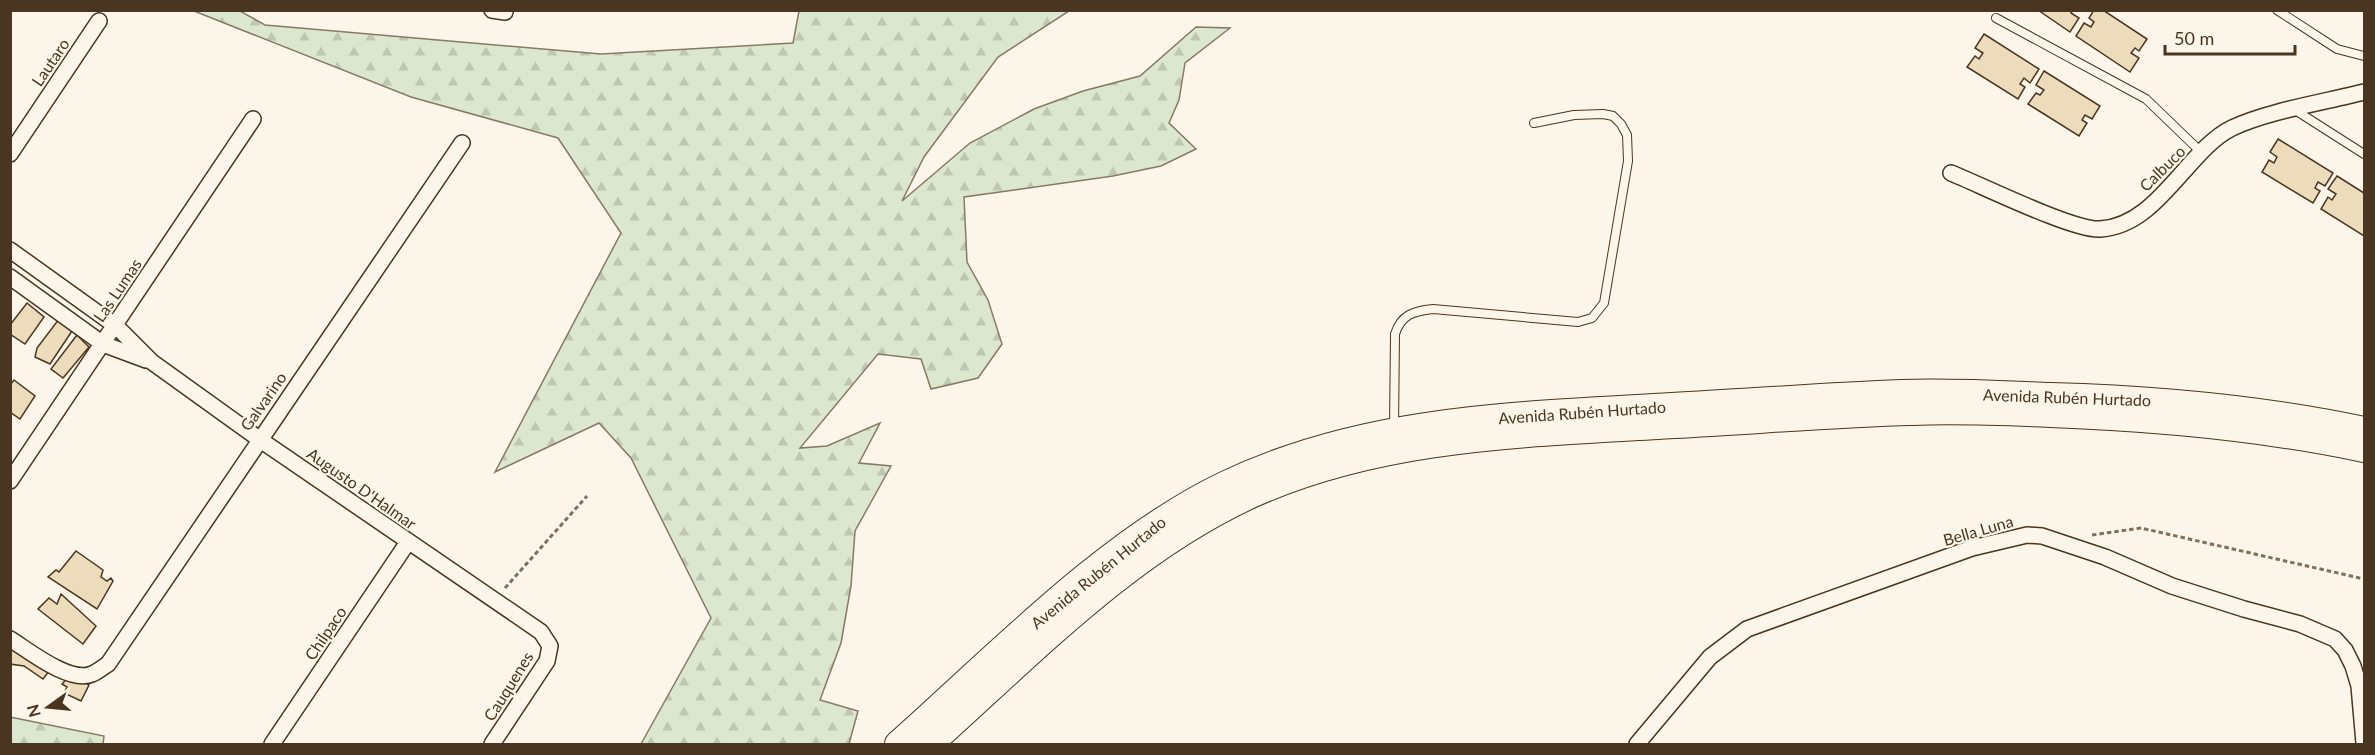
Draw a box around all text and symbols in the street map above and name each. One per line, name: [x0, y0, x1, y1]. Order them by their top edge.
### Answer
scale bar: [2165, 18, 2296, 56]
text: 50 m: [2174, 27, 2214, 49]
street label: Lautaro: [27, 35, 73, 89]
street label: Calbuco: [2135, 141, 2189, 195]
street label: Las Lumas: [89, 255, 145, 325]
street label: Galvarino: [236, 368, 290, 434]
street label: Avenida Rubén Hurtado: [1983, 385, 2151, 409]
street label: Avenida Rubén Hurtado: [1498, 397, 1666, 427]
street label: Augusto D'Halmar: [304, 443, 420, 533]
street label: Bella Luna: [1941, 511, 2015, 549]
street label: Avenida Rubén Hurtado: [1027, 512, 1169, 632]
street label: Chilpaco: [300, 603, 350, 663]
street label: Cauquenes: [479, 648, 537, 724]
north arrow: [18, 677, 78, 737]
text: N: [22, 703, 44, 719]

